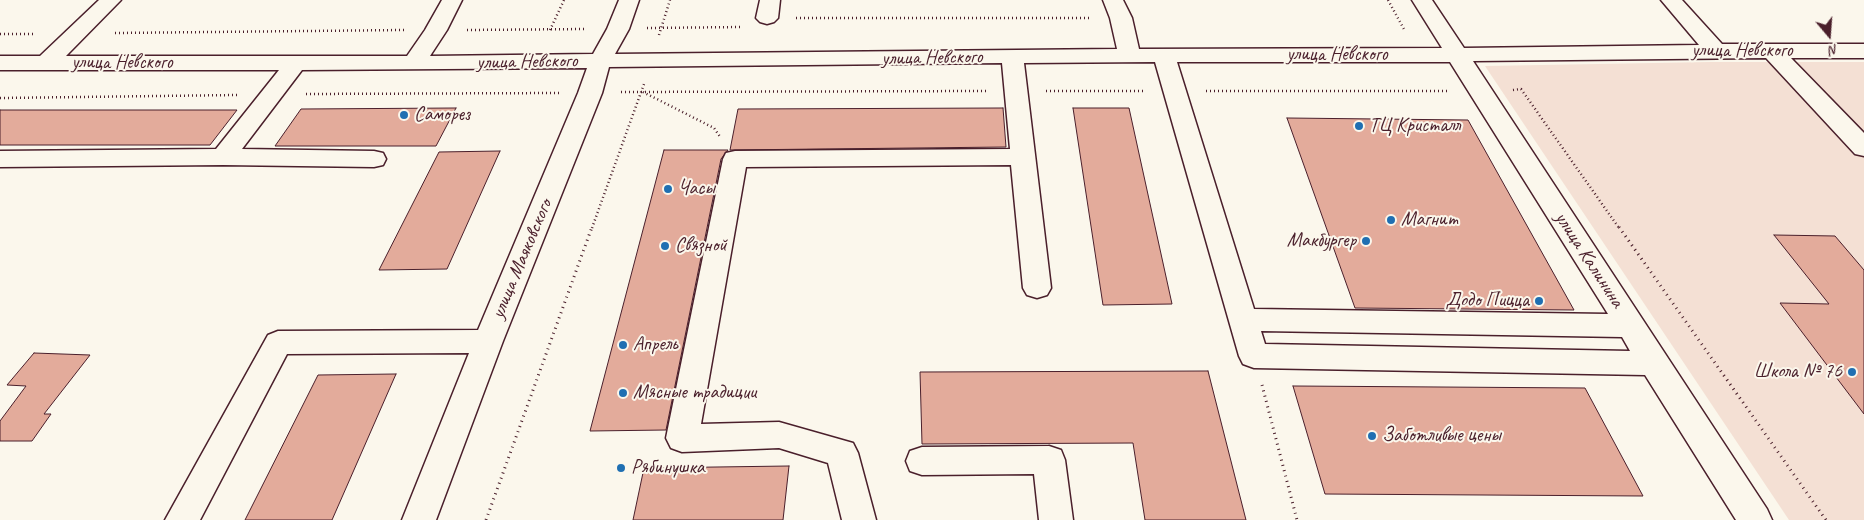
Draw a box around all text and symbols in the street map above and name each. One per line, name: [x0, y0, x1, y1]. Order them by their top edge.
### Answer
north arrow: [1804, 10, 1854, 60]
street label: улица Невского: [1691, 39, 1793, 63]
text: N: [1827, 40, 1841, 59]
street label: улица Невского: [1286, 43, 1388, 67]
street label: улица Невского: [881, 45, 983, 71]
street label: улица Невского: [476, 49, 578, 75]
street label: улица Невского: [71, 51, 173, 75]
place label: Саморез: [414, 103, 470, 127]
marker: Саморез: [398, 109, 410, 121]
place label: ТЦ Кристалл: [1369, 114, 1460, 138]
marker: ТЦ Кристалл: [1353, 120, 1365, 132]
place label: Часы: [678, 177, 715, 201]
marker: Часы: [662, 183, 674, 195]
street label: улица Маяковского: [486, 196, 558, 322]
street label: улица Калинина: [1549, 207, 1629, 313]
place label: Магнит: [1401, 208, 1458, 232]
marker: Магнит: [1385, 214, 1397, 226]
place label: Макбургер: [1287, 229, 1356, 253]
place label: Связной: [675, 234, 727, 258]
marker: Макбургер: [1360, 235, 1372, 247]
marker: Связной: [659, 240, 671, 252]
place label: Додо Пицца: [1445, 289, 1529, 313]
marker: Додо Пицца: [1533, 295, 1545, 307]
place label: Апрель: [633, 333, 678, 357]
marker: Апрель: [617, 339, 629, 351]
place label: Школа № 76: [1754, 360, 1842, 384]
marker: Школа № 76: [1846, 366, 1858, 378]
place label: Мясные традиции: [633, 381, 756, 405]
marker: Мясные традиции: [617, 387, 629, 399]
place label: Заботливые цены: [1382, 424, 1501, 448]
marker: Заботливые цены: [1366, 430, 1378, 442]
place label: Рябинушка: [631, 456, 705, 480]
marker: Рябинушка: [615, 462, 627, 474]

